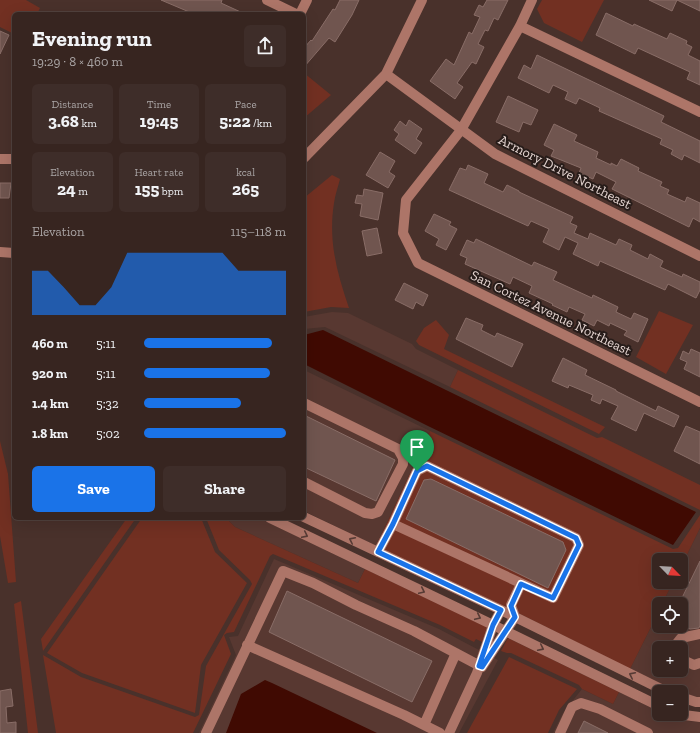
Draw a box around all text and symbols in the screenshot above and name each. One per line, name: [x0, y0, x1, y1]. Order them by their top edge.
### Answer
text: Evening run: [32, 25, 152, 52]
button: share: [244, 25, 286, 67]
text: 19:29 · 8 × 460 m: [32, 54, 123, 69]
text: Distance: [52, 98, 93, 111]
text: Time: [147, 98, 171, 111]
text: Pace: [235, 98, 257, 111]
text: 3.68: [48, 111, 79, 131]
text: 19:45: [140, 111, 178, 131]
text: 5:22: [219, 111, 251, 131]
text: km: [79, 117, 97, 130]
text: /km: [251, 117, 272, 130]
street label: Armory Drive Northeast: [496, 131, 635, 213]
text: Elevation: [50, 166, 95, 179]
text: Heart rate: [135, 166, 183, 179]
text: kcal: [236, 166, 255, 179]
text: 24: [57, 179, 76, 199]
text: 155: [135, 179, 159, 199]
text: 265: [232, 179, 259, 199]
text: m: [76, 185, 88, 198]
text: bpm: [159, 185, 183, 198]
text: Elevation: [32, 224, 84, 239]
text: 115–118 m: [230, 224, 286, 239]
street label: San Cortez Avenue Northeast: [468, 267, 635, 360]
text: 460 m: [32, 336, 68, 351]
text: 5:11: [96, 336, 116, 351]
text: 920 m: [32, 366, 67, 381]
text: 5:11: [96, 366, 116, 381]
text: 1.4 km: [32, 396, 69, 411]
text: 5:32: [96, 396, 119, 411]
text: 1.8 km: [32, 426, 68, 441]
text: 5:02: [96, 426, 120, 441]
pin: [400, 430, 434, 471]
icon: arrive: [406, 436, 428, 458]
button: Save: [32, 466, 155, 512]
button: Share: [163, 466, 286, 512]
one-way arrow: [301, 530, 308, 538]
one-way arrow: [349, 537, 356, 545]
north arrow: [652, 553, 688, 589]
map controls: [652, 553, 688, 721]
one-way arrow: [418, 586, 426, 594]
button: locate: [652, 597, 688, 633]
one-way arrow: [474, 612, 481, 620]
button: +: [652, 641, 688, 677]
one-way arrow: [536, 643, 544, 651]
one-way arrow: [629, 672, 636, 680]
button: −: [652, 685, 688, 721]

